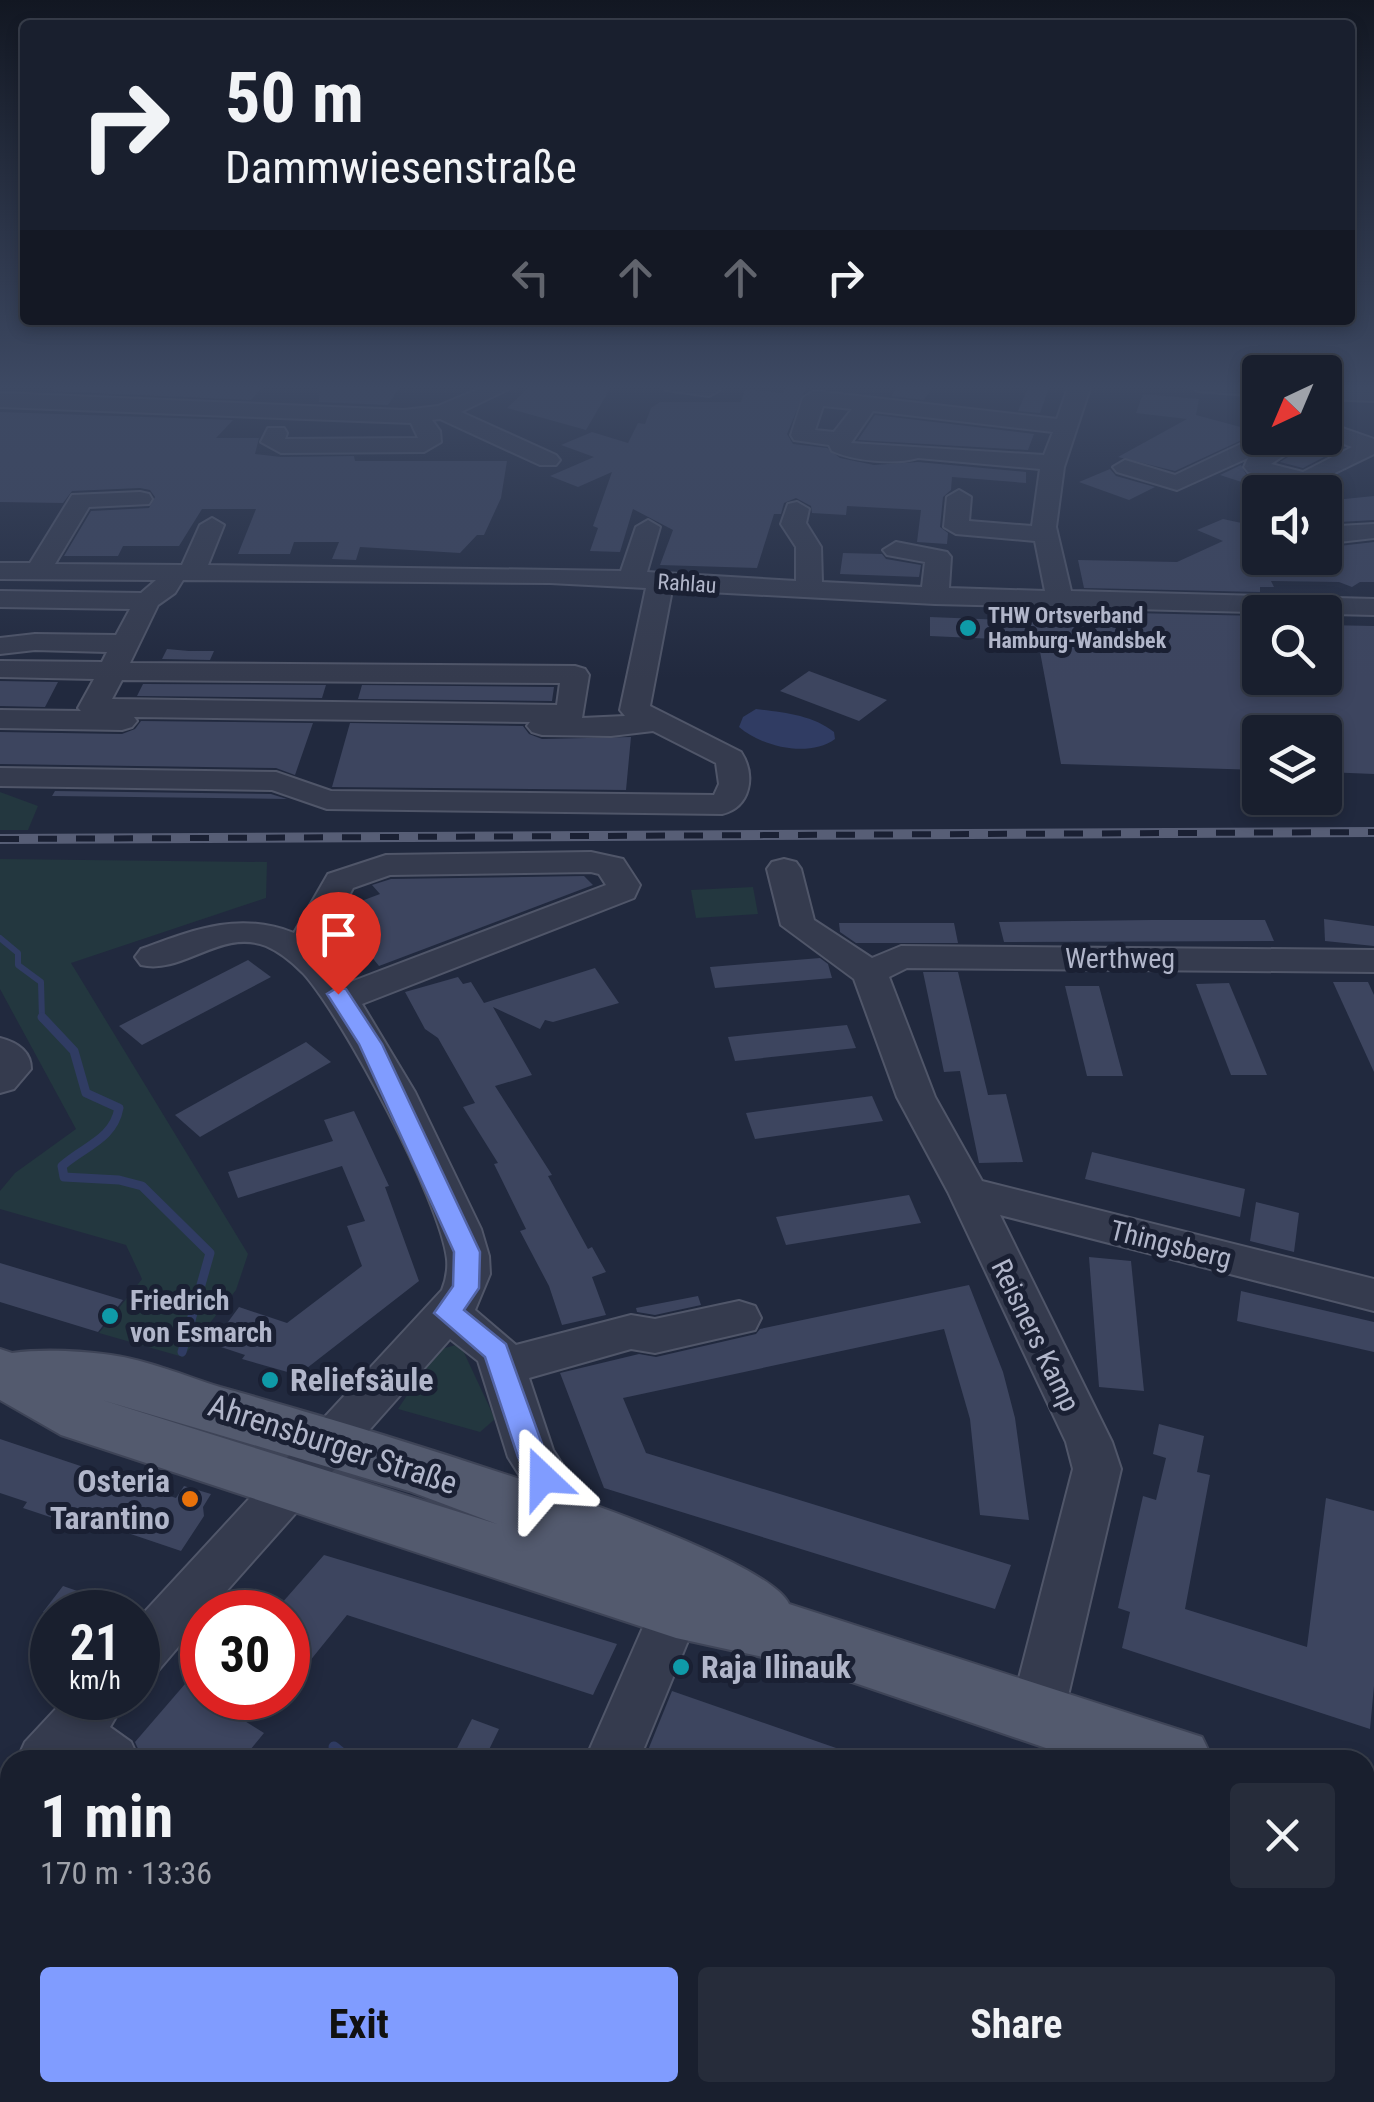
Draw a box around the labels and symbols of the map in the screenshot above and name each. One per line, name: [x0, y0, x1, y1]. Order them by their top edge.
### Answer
north arrow: [1242, 355, 1342, 455]
street label: Rahlau: [657, 569, 717, 598]
place label: THW Ortsverband Hamburg-Wandsbek: [988, 603, 1167, 653]
marker: THW Ortsverband Hamburg-Wandsbek: [957, 617, 979, 639]
pin: [296, 892, 381, 995]
street label: Werthweg: [1065, 942, 1175, 975]
street label: Thingsberg: [1107, 1214, 1235, 1275]
street label: Reisners Kamp: [985, 1254, 1087, 1417]
place label: Friedrich von Esmarch: [130, 1284, 273, 1349]
marker: Friedrich von Esmarch: [99, 1305, 121, 1327]
place label: Reliefsäule: [290, 1361, 434, 1399]
marker: Reliefsäule: [259, 1369, 281, 1391]
street label: Ahrensburger Straße: [204, 1386, 462, 1502]
position arrow: [491, 1426, 595, 1530]
place label: Osteria Tarantino: [50, 1462, 170, 1537]
marker: Osteria Tarantino: [179, 1488, 201, 1510]
speed limit sign: 30: [180, 1590, 310, 1720]
place label: Raja Ilinauk: [701, 1648, 851, 1686]
marker: Raja Ilinauk: [670, 1656, 692, 1678]

